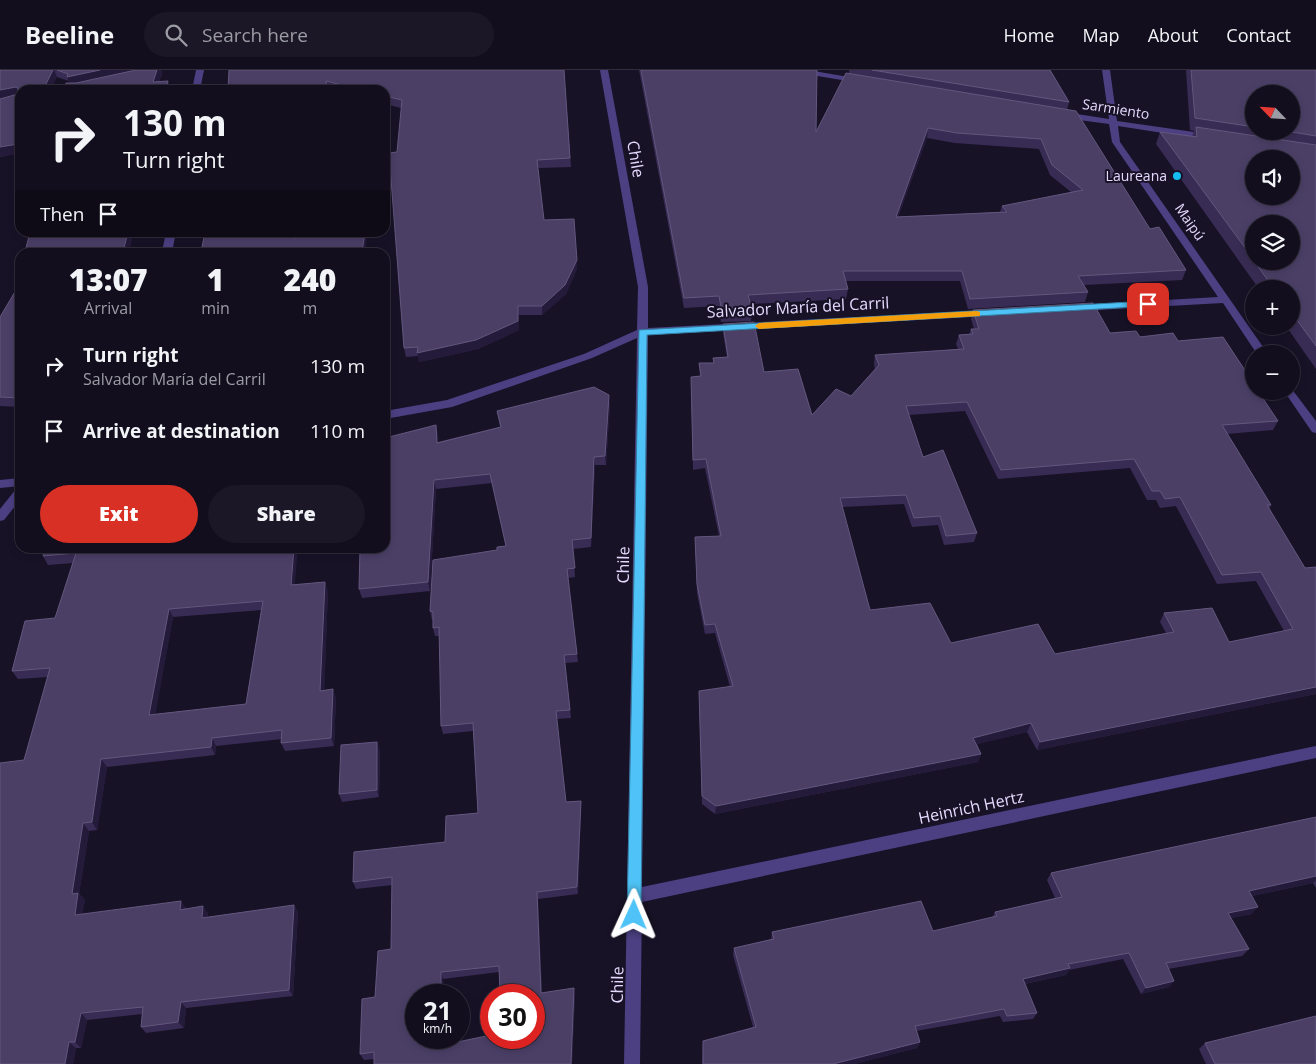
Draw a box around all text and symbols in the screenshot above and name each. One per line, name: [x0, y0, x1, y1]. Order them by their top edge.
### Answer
search box: [144, 12, 494, 57]
text: Beeline: [25, 18, 114, 51]
icon: search: [162, 21, 190, 49]
text: Search here: [202, 22, 308, 48]
text: Home: [1004, 23, 1054, 47]
text: Map: [1082, 23, 1120, 47]
text: About: [1148, 23, 1198, 47]
text: Contact: [1226, 23, 1291, 47]
north arrow: [1245, 85, 1300, 140]
map controls: [1245, 85, 1300, 400]
street label: Sarmiento: [1081, 94, 1151, 123]
text: 130 m: [123, 99, 227, 146]
icon: right: [40, 105, 105, 170]
street label: Chile: [622, 139, 650, 179]
text: Turn right: [123, 144, 225, 174]
button: sound: [1245, 150, 1300, 205]
place label: Laureana: [1106, 166, 1167, 185]
marker: Laureana: [1171, 170, 1183, 182]
street label: Maipú: [1171, 199, 1210, 244]
icon: arrive: [94, 200, 122, 228]
text: Then: [40, 201, 84, 227]
button: layers: [1245, 215, 1300, 270]
text: 13:07: [69, 259, 148, 300]
text: 1: [207, 259, 224, 300]
text: 240: [284, 259, 336, 300]
button: +: [1245, 280, 1300, 335]
pin: [1127, 283, 1169, 325]
icon: arrive: [1134, 290, 1162, 318]
street label: Salvador María del Carril: [706, 291, 890, 323]
text: Arrival: [84, 297, 132, 319]
text: min: [201, 297, 230, 319]
text: m: [303, 297, 317, 319]
text: Turn right: [83, 342, 178, 368]
button: −: [1245, 345, 1300, 400]
icon: right: [40, 352, 68, 380]
text: 130 m: [310, 353, 365, 379]
text: Salvador María del Carril: [83, 368, 266, 390]
icon: arrive: [40, 417, 68, 445]
text: Arrive at destination: [83, 418, 280, 444]
text: 110 m: [310, 418, 365, 444]
button: Exit: [40, 485, 198, 543]
button: Share: [208, 485, 365, 543]
street label: Chile: [612, 546, 634, 584]
street label: Heinrich Hertz: [916, 785, 1026, 829]
position arrow: [607, 888, 659, 940]
street label: Chile: [606, 966, 628, 1004]
speed limit sign: 30: [480, 984, 545, 1049]
text: 21: [423, 993, 452, 1027]
text: km/h: [423, 1020, 452, 1037]

